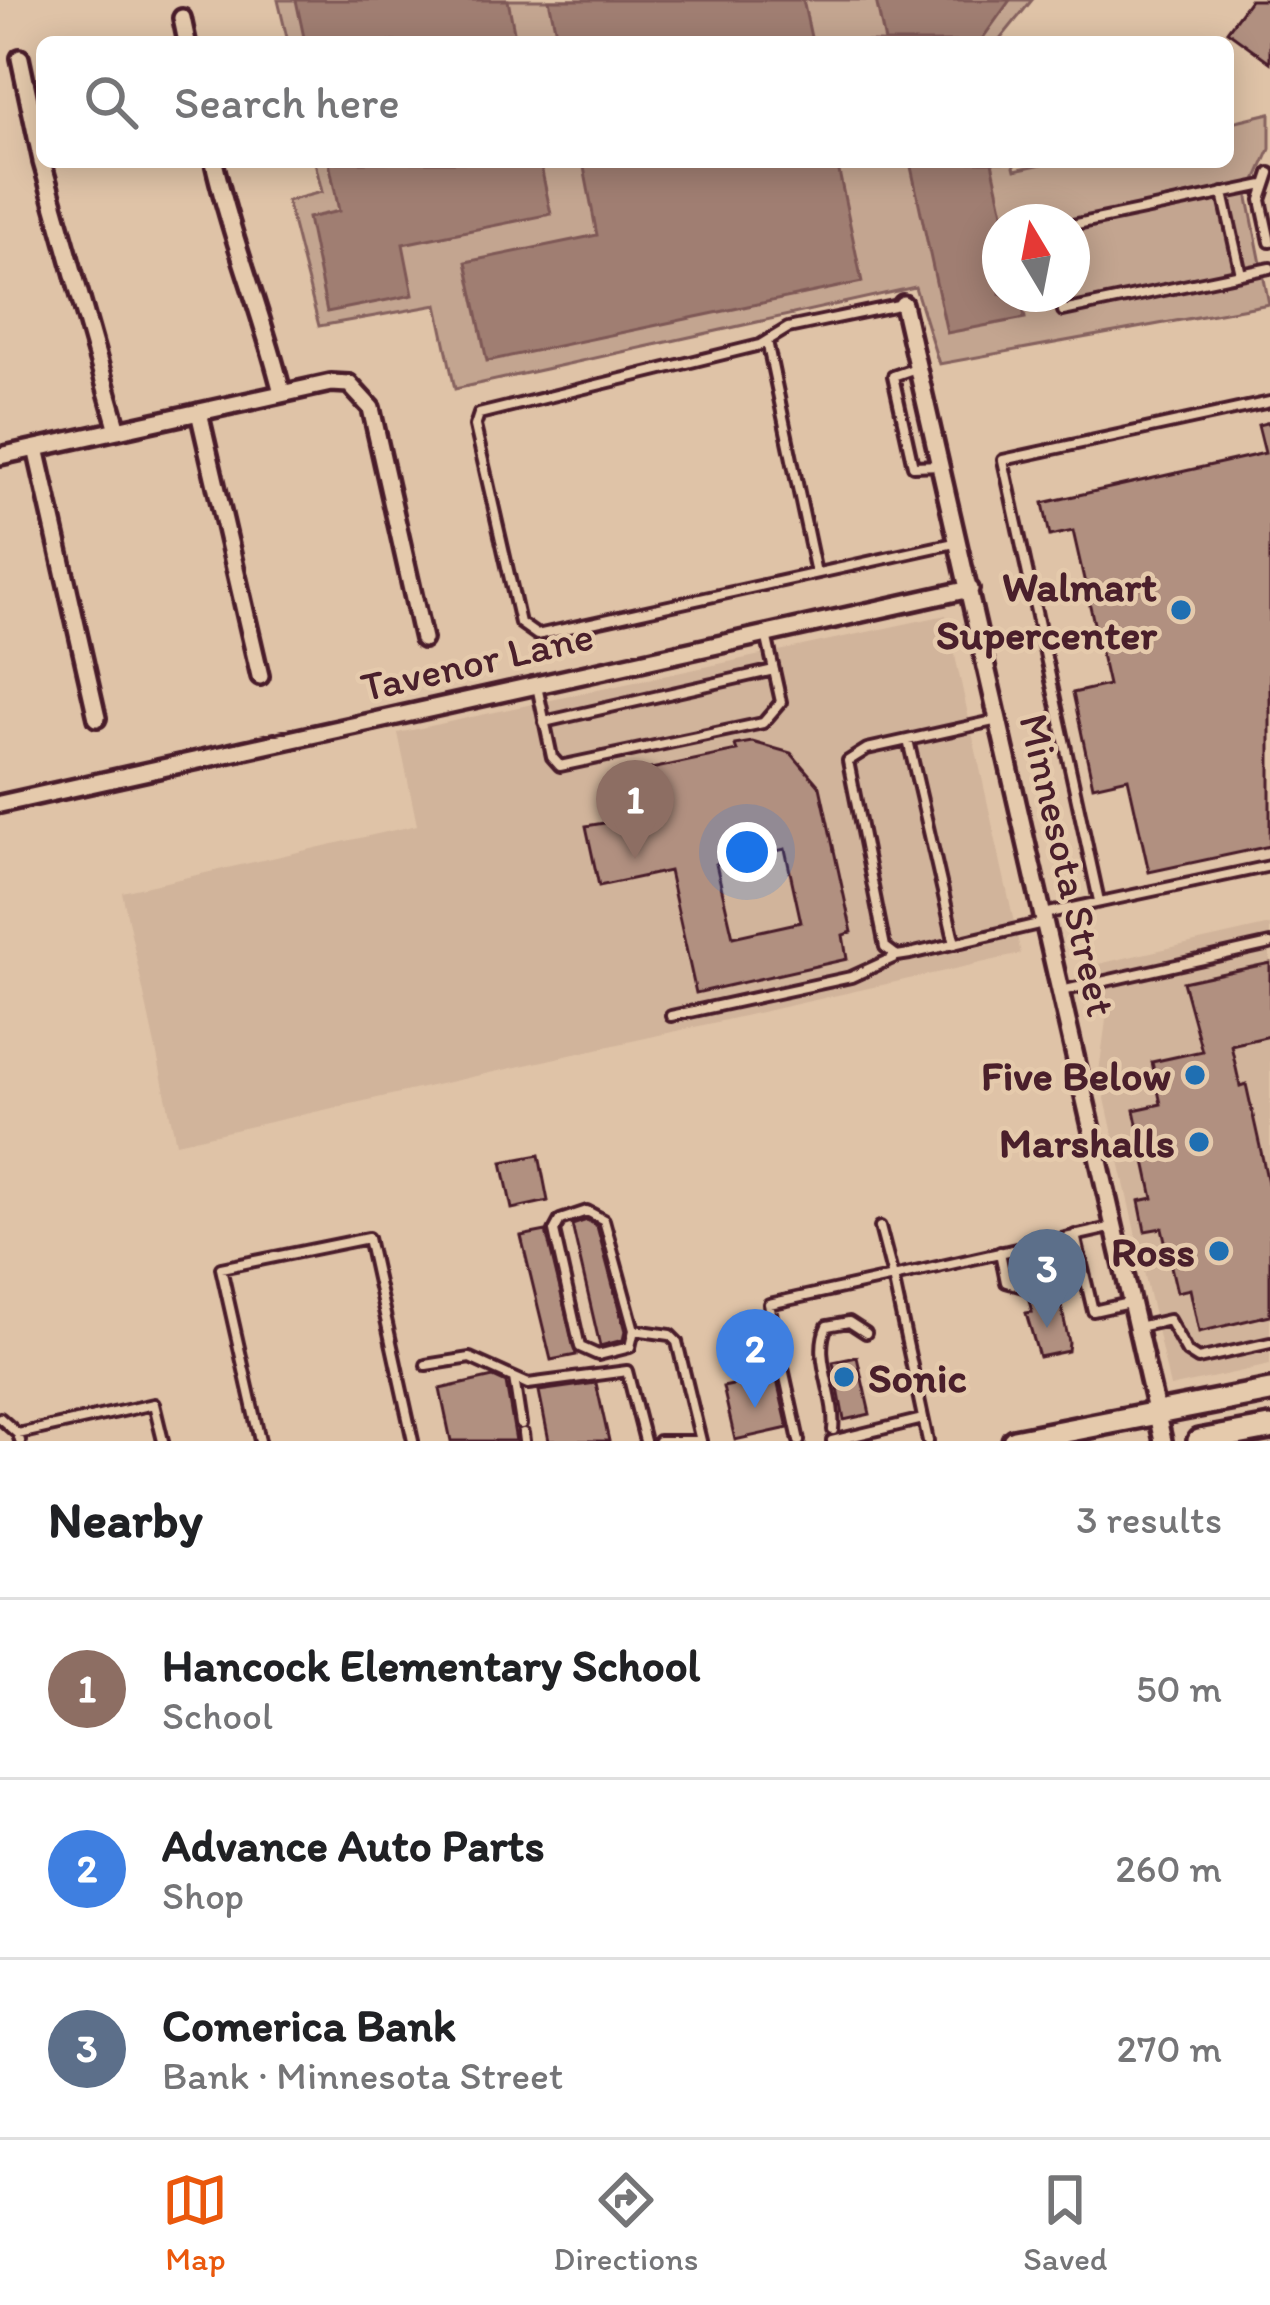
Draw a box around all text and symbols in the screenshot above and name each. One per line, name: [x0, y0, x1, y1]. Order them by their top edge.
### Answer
search box: [36, 36, 1234, 168]
icon: search: [78, 69, 144, 135]
text: Search here: [174, 75, 400, 129]
north arrow: [982, 204, 1090, 312]
place label: Walmart Supercenter: [936, 561, 1158, 660]
marker: Walmart Supercenter: [1168, 597, 1194, 623]
street label: Tavenor Lane: [356, 609, 598, 713]
street label: Minnesota Street: [1008, 709, 1128, 1021]
pin: 1: [596, 760, 674, 859]
your location: [717, 822, 777, 882]
place label: Five Below: [981, 1050, 1171, 1101]
marker: Five Below: [1182, 1062, 1208, 1088]
place label: Marshalls: [999, 1117, 1175, 1168]
marker: Marshalls: [1186, 1129, 1212, 1155]
place label: Ross: [1111, 1226, 1195, 1277]
pin: 3: [1008, 1229, 1086, 1328]
marker: Ross: [1206, 1238, 1232, 1264]
pin: 2: [716, 1309, 794, 1408]
place label: Sonic: [868, 1352, 967, 1403]
marker: Sonic: [831, 1364, 857, 1390]
text: Nearby: [48, 1489, 203, 1550]
text: 3 results: [1076, 1496, 1222, 1543]
text: Hancock Elementary School: [162, 1638, 700, 1692]
text: 1: [78, 1665, 96, 1712]
text: 50 m: [1136, 1665, 1222, 1712]
text: School: [162, 1692, 273, 1739]
text: Advance Auto Parts: [162, 1818, 545, 1872]
text: 2: [77, 1845, 97, 1892]
text: 260 m: [1115, 1845, 1222, 1892]
text: Shop: [162, 1872, 244, 1919]
text: Comerica Bank: [162, 1998, 456, 2052]
text: 3: [76, 2025, 98, 2072]
text: 270 m: [1117, 2025, 1222, 2072]
text: Bank · Minnesota Street: [162, 2052, 563, 2099]
tab: Map: [162, 2167, 228, 2278]
tab: Directions: [553, 2167, 698, 2278]
tab: Saved: [1023, 2167, 1108, 2278]

